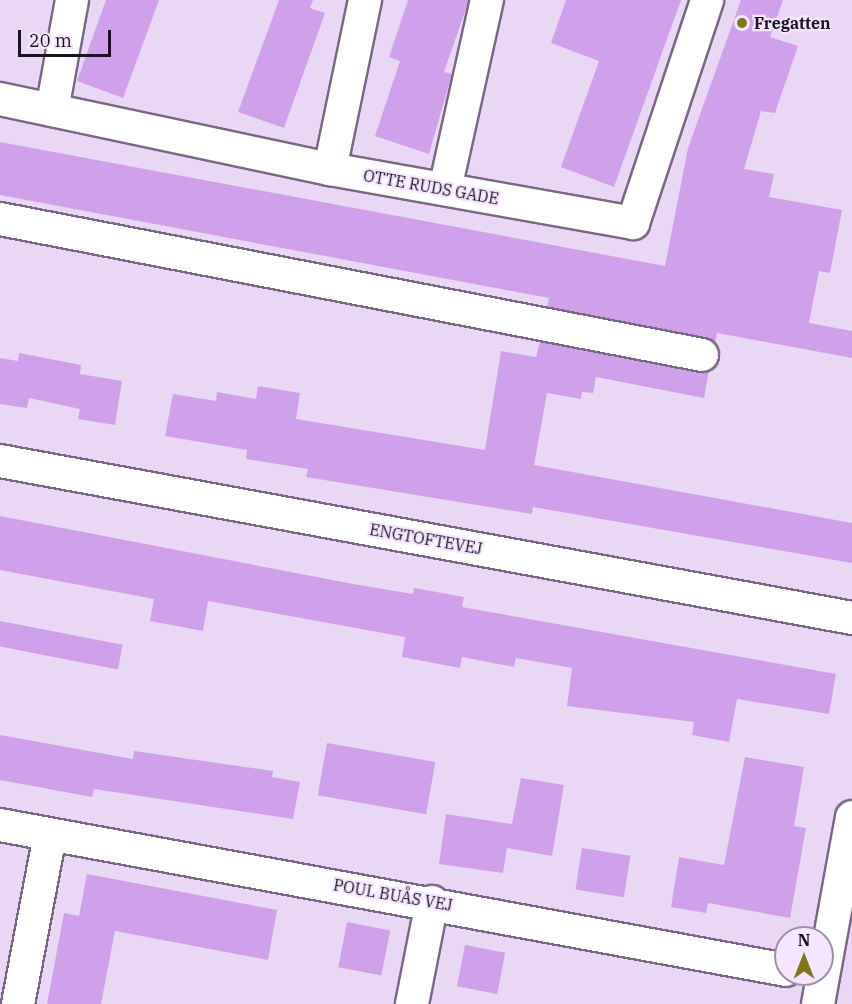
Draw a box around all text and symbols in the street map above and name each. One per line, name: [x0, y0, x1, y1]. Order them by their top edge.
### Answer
place label: Fregatten: [754, 13, 831, 33]
marker: Fregatten: [735, 16, 749, 30]
scale bar: [21, 18, 114, 56]
text: 20 m: [29, 29, 72, 52]
street label: OTTE RUDS GADE: [362, 166, 500, 208]
street label: ENGTOFTEVEJ: [368, 520, 484, 558]
street label: POUL BUÅS VEJ: [332, 875, 454, 915]
north arrow: [774, 926, 834, 986]
text: N: [798, 930, 810, 950]

